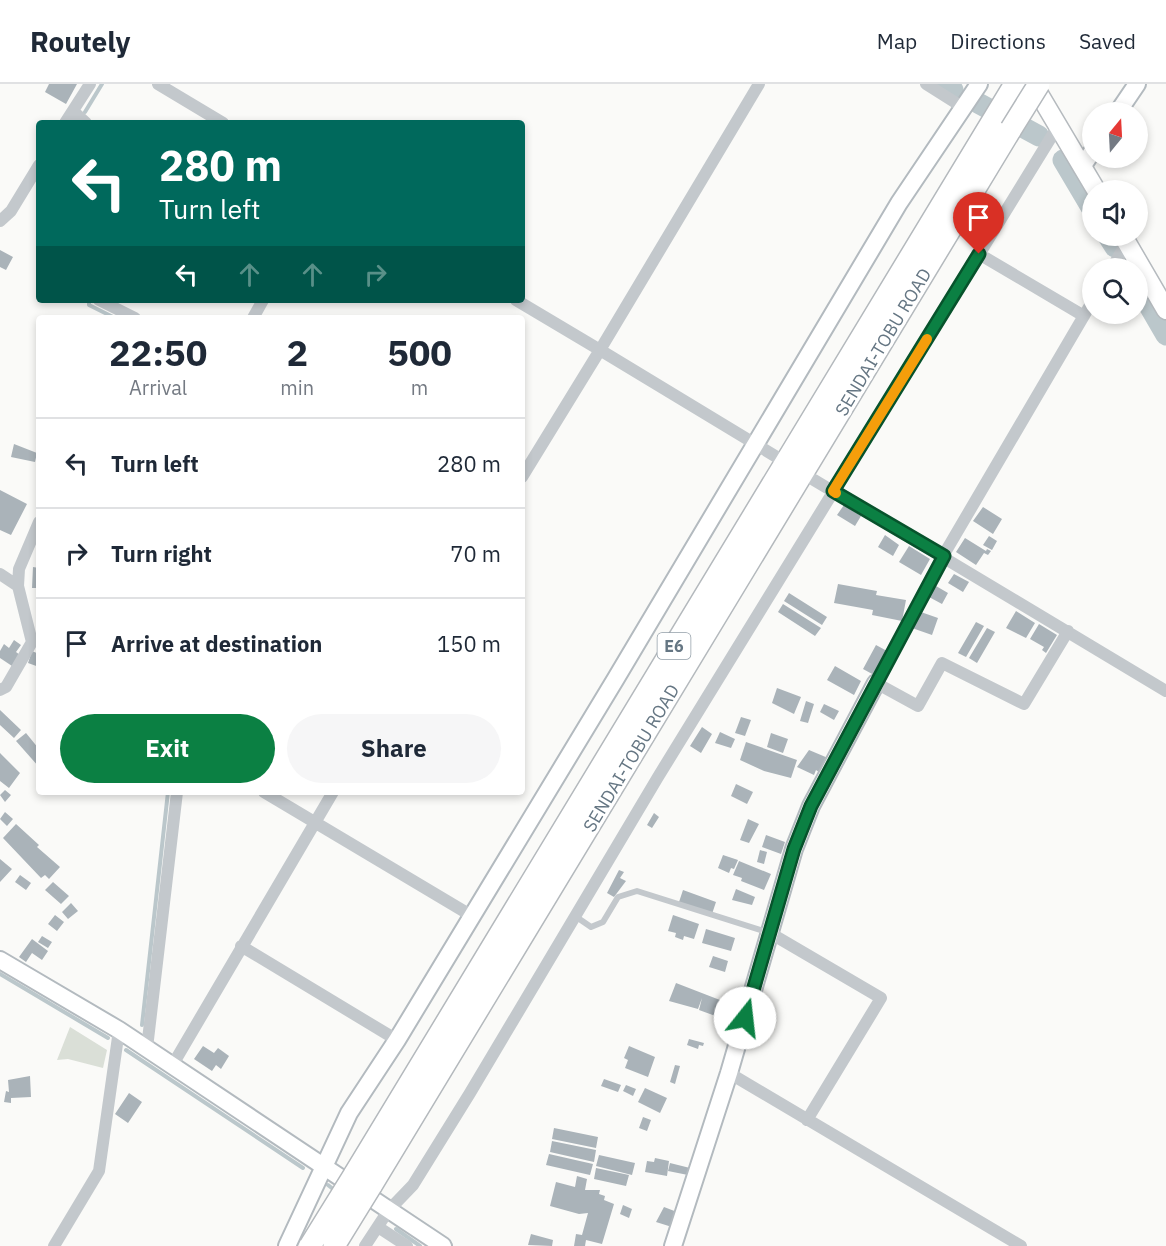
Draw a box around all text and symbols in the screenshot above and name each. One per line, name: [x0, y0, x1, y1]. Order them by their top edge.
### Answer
text: Routely: [30, 23, 131, 60]
text: Map: [877, 27, 917, 55]
text: Directions: [950, 27, 1046, 55]
text: Saved: [1079, 27, 1136, 55]
north arrow: [1082, 102, 1148, 168]
map controls: [1082, 102, 1148, 324]
text: 280 m: [159, 138, 282, 193]
icon: left: [60, 144, 138, 222]
button: sound: [1082, 180, 1148, 246]
text: Turn left: [159, 191, 260, 226]
pin: [953, 192, 1004, 254]
icon: arrive: [962, 201, 995, 234]
icon: left: [170, 258, 203, 291]
icon: ahead: [233, 258, 266, 291]
icon: ahead: [296, 258, 329, 291]
icon: right: [359, 258, 392, 291]
button: search: [1082, 258, 1148, 324]
street label: SENDAI-TOBU ROAD: [830, 264, 936, 420]
text: 22:50: [109, 329, 207, 376]
text: 2: [286, 329, 308, 376]
text: 500: [387, 329, 452, 376]
text: Arrival: [129, 374, 187, 401]
text: min: [280, 374, 314, 401]
text: m: [411, 374, 428, 401]
icon: left: [60, 447, 93, 480]
text: Turn left: [111, 449, 199, 478]
text: 280 m: [437, 449, 501, 478]
icon: right: [60, 537, 93, 570]
text: Turn right: [111, 539, 212, 568]
text: 70 m: [450, 539, 501, 568]
icon: arrive: [60, 627, 93, 660]
text: Arrive at destination: [111, 629, 322, 658]
text: 150 m: [437, 629, 501, 658]
road number: E6: [658, 633, 690, 659]
street label: SENDAI-TOBU ROAD: [578, 680, 684, 836]
button: Exit: [60, 714, 275, 783]
button: Share: [287, 714, 501, 783]
position arrow: [713, 986, 777, 1050]

